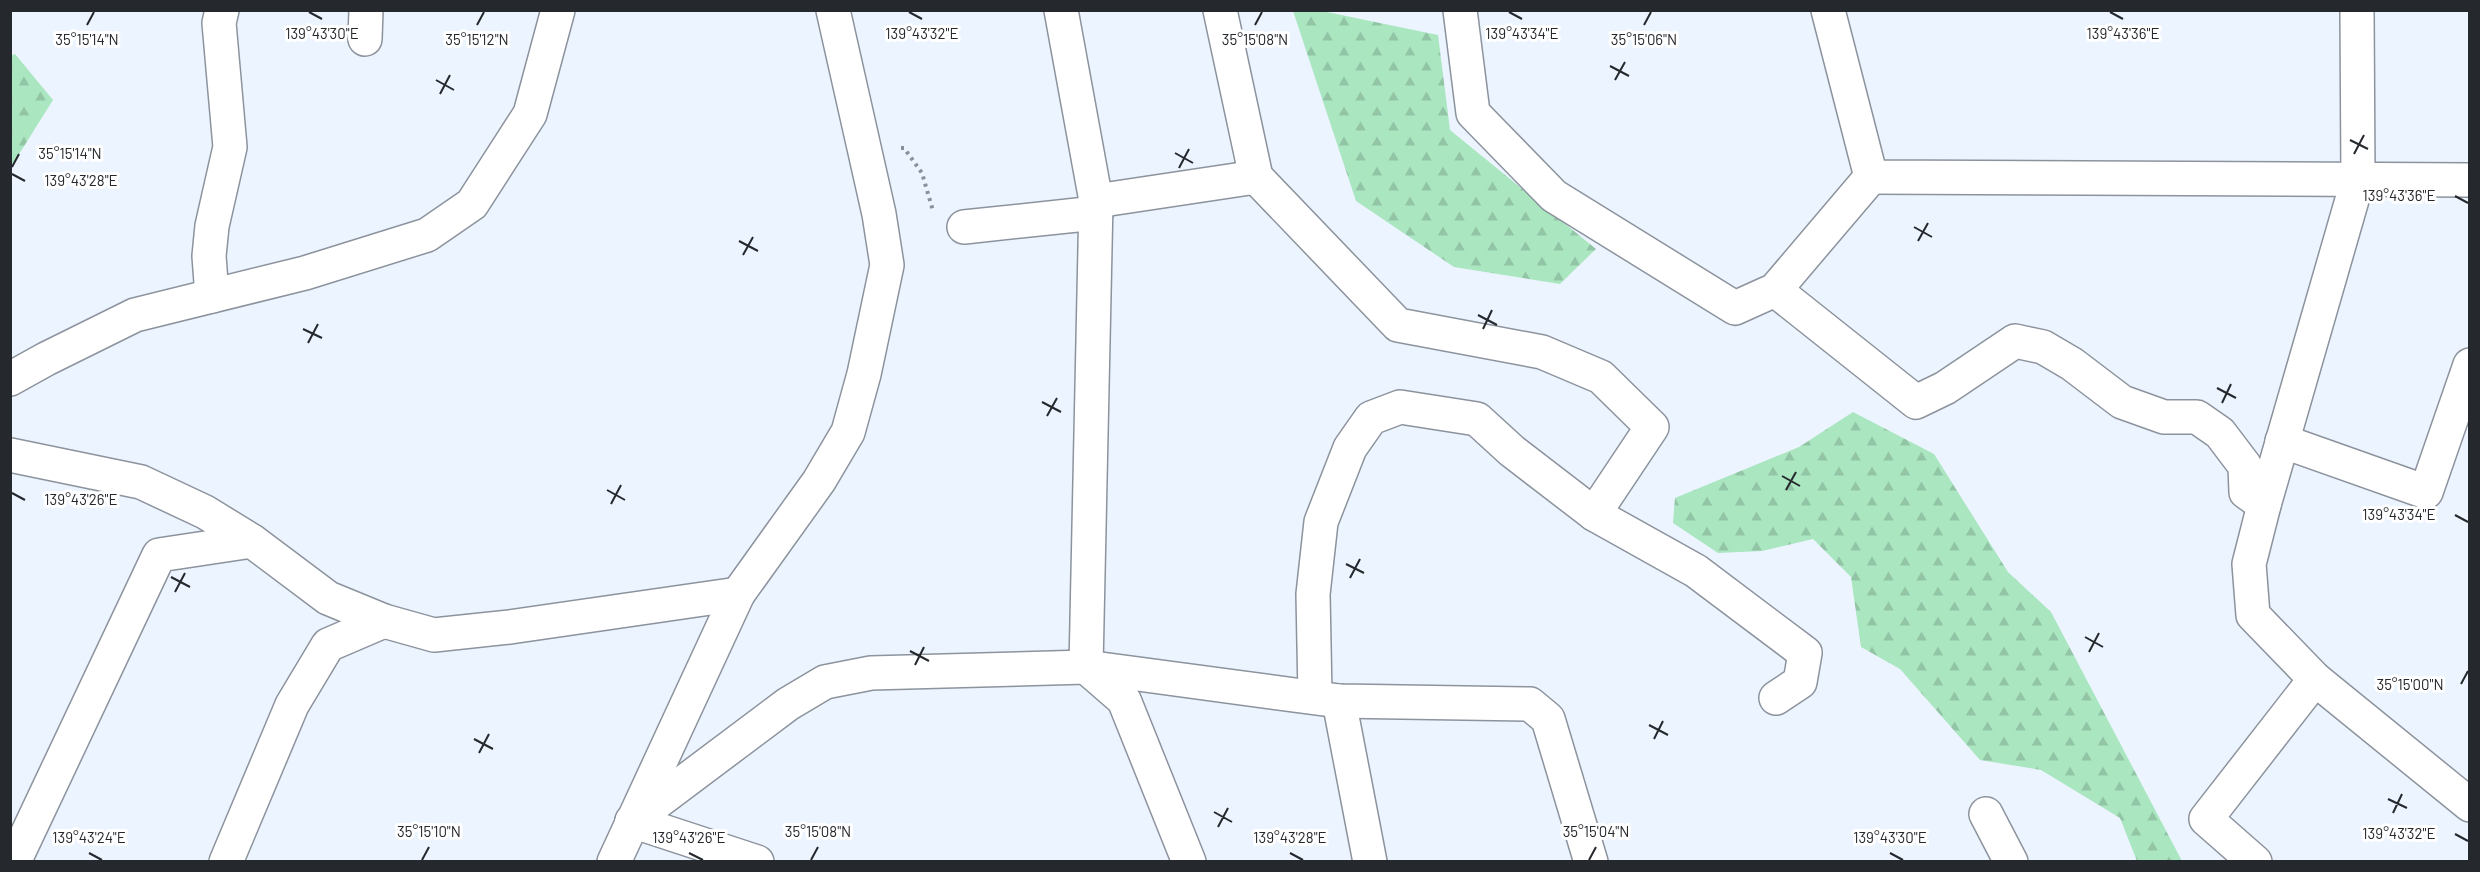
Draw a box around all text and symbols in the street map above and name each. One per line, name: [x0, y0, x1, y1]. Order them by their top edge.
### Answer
text: 139°43'30"E: [285, 24, 359, 42]
text: 139°43'32"E: [885, 24, 959, 42]
text: 139°43'34"E: [1485, 24, 1559, 42]
text: 139°43'36"E: [2087, 24, 2159, 42]
text: 35°15'14"N: [55, 30, 119, 48]
text: 35°15'12"N: [445, 30, 509, 48]
text: 35°15'08"N: [1222, 30, 1288, 48]
text: 35°15'06"N: [1611, 30, 1677, 48]
text: 35°15'14"N: [38, 144, 102, 162]
text: 139°43'28"E: [44, 171, 118, 189]
text: 139°43'36"E: [2363, 186, 2435, 204]
text: 139°43'26"E: [44, 490, 118, 508]
text: 139°43'34"E: [2362, 505, 2436, 523]
text: 35°15'00"N: [2376, 675, 2444, 693]
text: 35°15'10"N: [397, 822, 461, 840]
text: 35°15'08"N: [785, 822, 851, 840]
text: 35°15'04"N: [1563, 822, 1629, 840]
text: 139°43'32"E: [2362, 824, 2436, 842]
text: 139°43'24"E: [52, 828, 126, 846]
text: 139°43'26"E: [652, 828, 726, 846]
text: 139°43'28"E: [1253, 828, 1327, 846]
text: 139°43'30"E: [1853, 828, 1927, 846]

